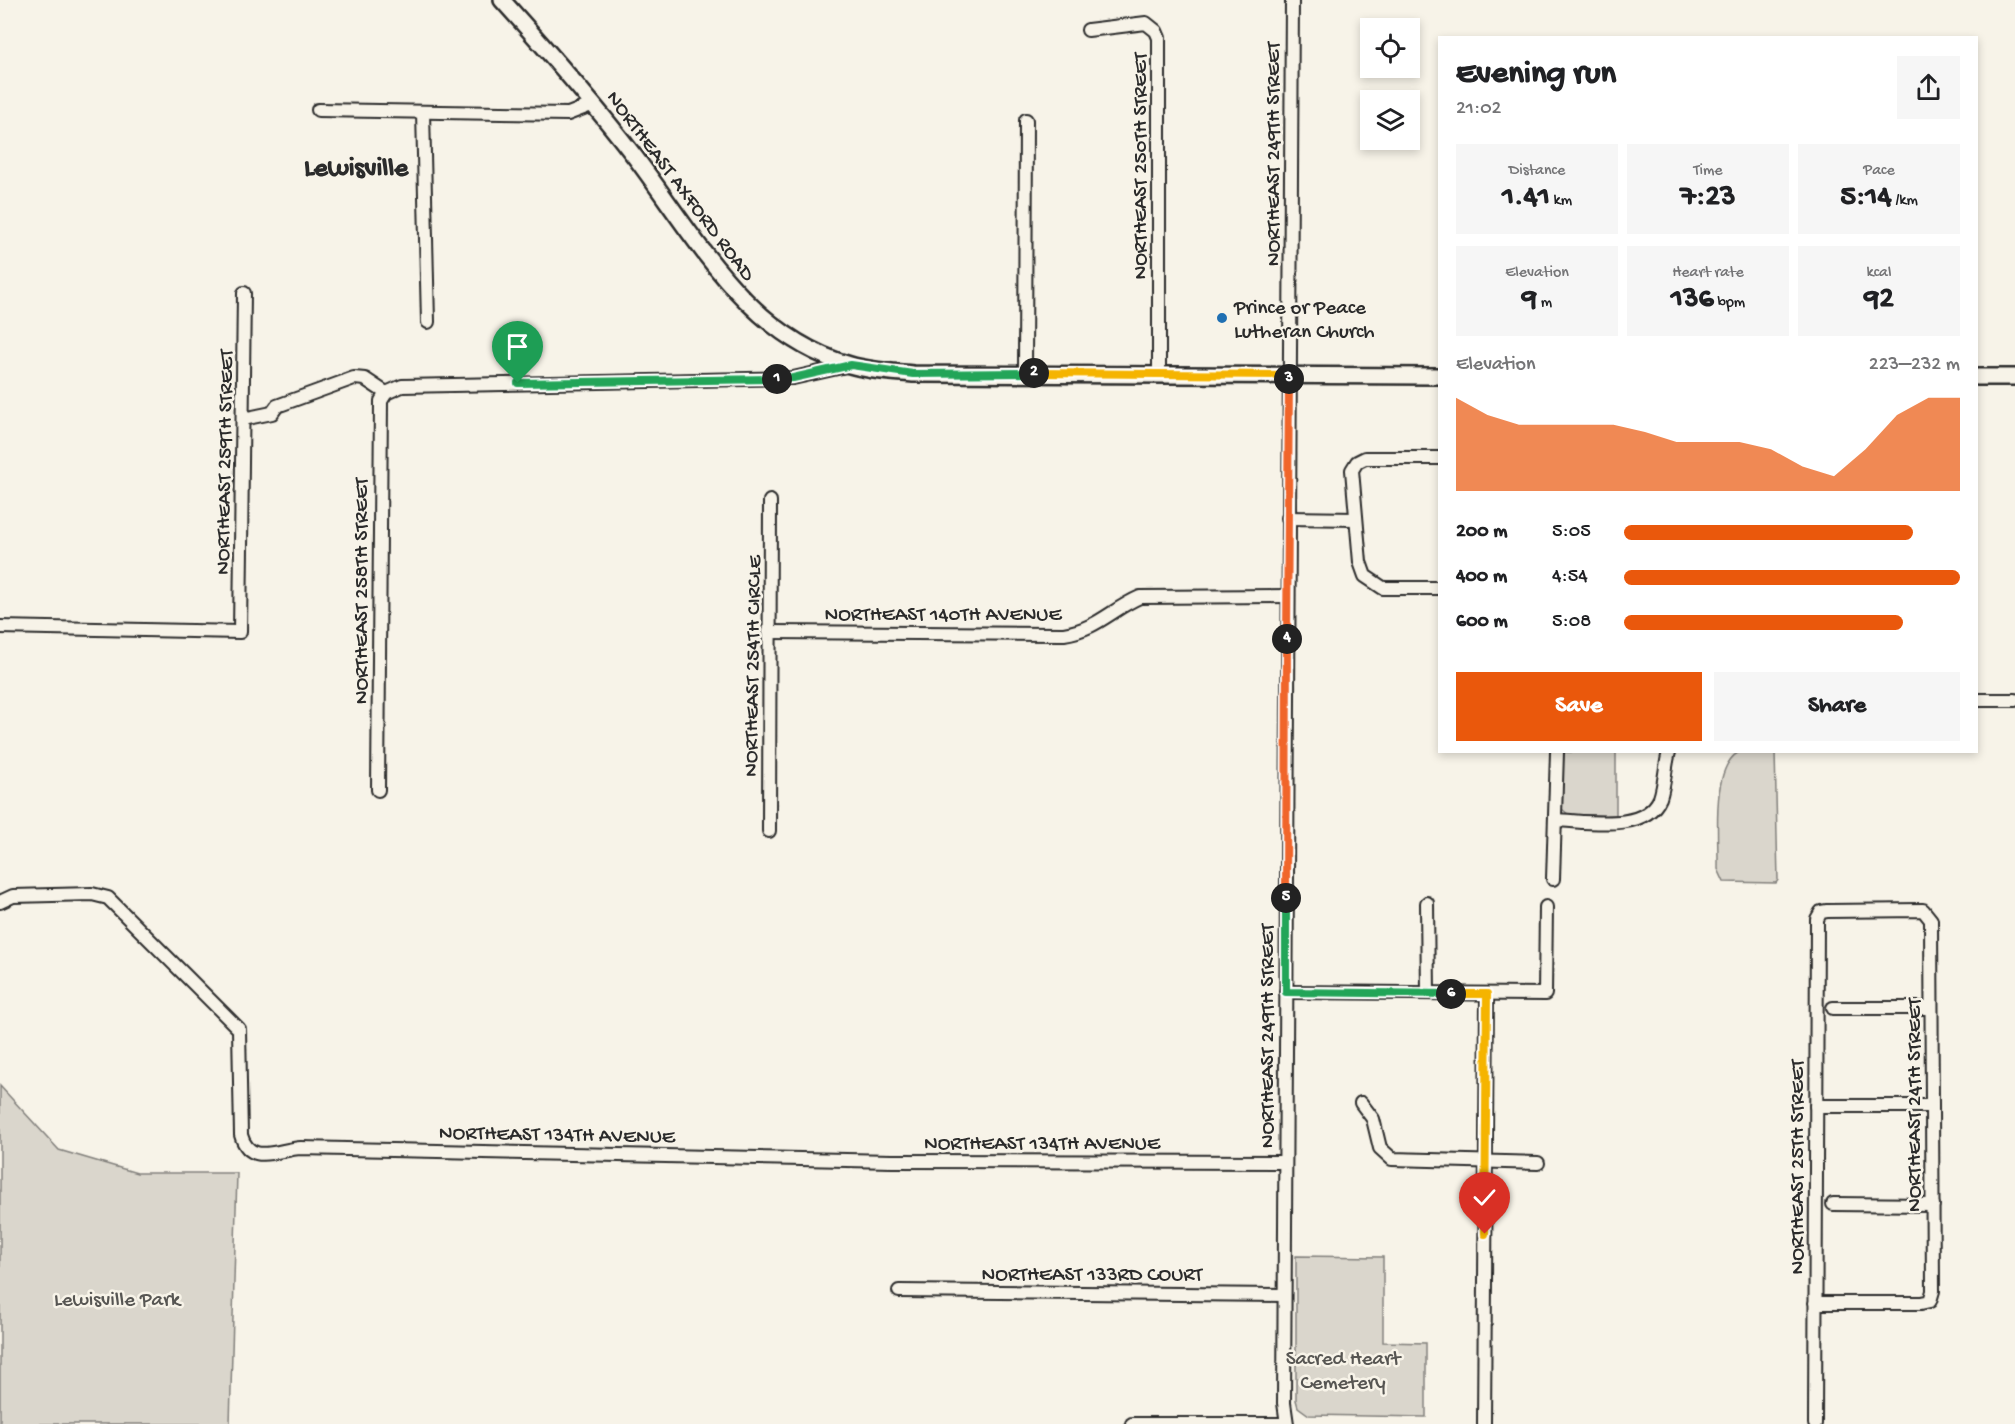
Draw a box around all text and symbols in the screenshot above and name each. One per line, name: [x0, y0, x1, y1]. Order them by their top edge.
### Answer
map controls: [1360, 18, 1420, 150]
button: locate: [1360, 18, 1420, 78]
street label: NORTHEAST 249TH STREET: [1263, 41, 1288, 266]
street label: NORTHEAST 250TH STREET: [1130, 52, 1155, 280]
text: Evening run: [1456, 56, 1616, 94]
button: share: [1897, 56, 1960, 119]
street label: NORTHEAST AXFORD ROAD: [599, 87, 759, 288]
button: layers: [1360, 90, 1420, 150]
text: 21:02: [1456, 98, 1501, 121]
district label: Lewisville: [304, 154, 409, 186]
text: Distance: [1509, 162, 1565, 181]
text: Time: [1693, 162, 1723, 181]
text: Pace: [1863, 162, 1895, 181]
text: 1.41: [1502, 181, 1550, 216]
text: 7:23: [1680, 181, 1736, 216]
text: 5:14: [1840, 181, 1892, 216]
text: km: [1550, 192, 1572, 211]
text: /km: [1892, 192, 1918, 211]
text: Elevation: [1505, 264, 1569, 283]
text: Heart rate: [1672, 264, 1744, 283]
text: kcal: [1867, 264, 1891, 283]
text: 9: [1522, 283, 1537, 318]
text: 136: [1671, 283, 1714, 318]
text: 92: [1864, 283, 1894, 318]
text: m: [1537, 294, 1552, 313]
text: bpm: [1714, 294, 1745, 313]
place label: Prince or Peace Lutheran Church: [1233, 297, 1375, 346]
marker: Prince or Peace Lutheran Church: [1215, 311, 1229, 325]
pin: [492, 321, 543, 383]
icon: arrive: [501, 330, 534, 363]
street label: NORTHEAST 259TH STREET: [212, 348, 241, 575]
text: Elevation: [1456, 354, 1536, 377]
text: 223–232 m: [1869, 354, 1960, 377]
pin: 2: [1019, 358, 1049, 388]
text: 2: [1030, 363, 1038, 382]
pin: 1: [762, 364, 792, 394]
pin: 3: [1274, 364, 1304, 394]
text: 1: [774, 369, 780, 388]
text: 3: [1285, 369, 1293, 388]
street label: NORTHEAST 258TH STREET: [351, 477, 376, 704]
text: 200 m: [1456, 521, 1507, 544]
text: 5:05: [1552, 521, 1591, 544]
street label: NORTHEAST 254TH CIRCLE: [740, 554, 769, 777]
text: 400 m: [1456, 566, 1507, 589]
text: 4:54: [1552, 566, 1588, 589]
street label: NORTHEAST 140TH AVENUE: [824, 604, 1062, 629]
text: 600 m: [1456, 611, 1508, 634]
text: 5:08: [1552, 611, 1591, 634]
pin: 4: [1272, 624, 1302, 654]
text: 4: [1283, 629, 1291, 648]
button: Save: [1456, 672, 1702, 741]
button: Share: [1714, 672, 1960, 741]
pin: 5: [1271, 883, 1301, 913]
text: 5: [1282, 888, 1290, 907]
street label: NORTHEAST 249TH STREET: [1257, 923, 1282, 1148]
pin: 6: [1436, 979, 1466, 1009]
text: 6: [1447, 984, 1455, 1003]
street label: NORTHEAST 24TH STREET: [1904, 997, 1929, 1212]
street label: NORTHEAST 25TH STREET: [1787, 1059, 1812, 1275]
street label: NORTHEAST 134TH AVENUE: [439, 1122, 676, 1151]
street label: NORTHEAST 134TH AVENUE: [924, 1133, 1161, 1158]
pin: [1459, 1172, 1510, 1234]
icon: check: [1468, 1181, 1501, 1214]
street label: NORTHEAST 133RD COURT: [982, 1264, 1203, 1289]
park label: Lewisville Park: [54, 1289, 183, 1314]
park label: Sacred Heart Cemetery: [1286, 1348, 1403, 1397]

